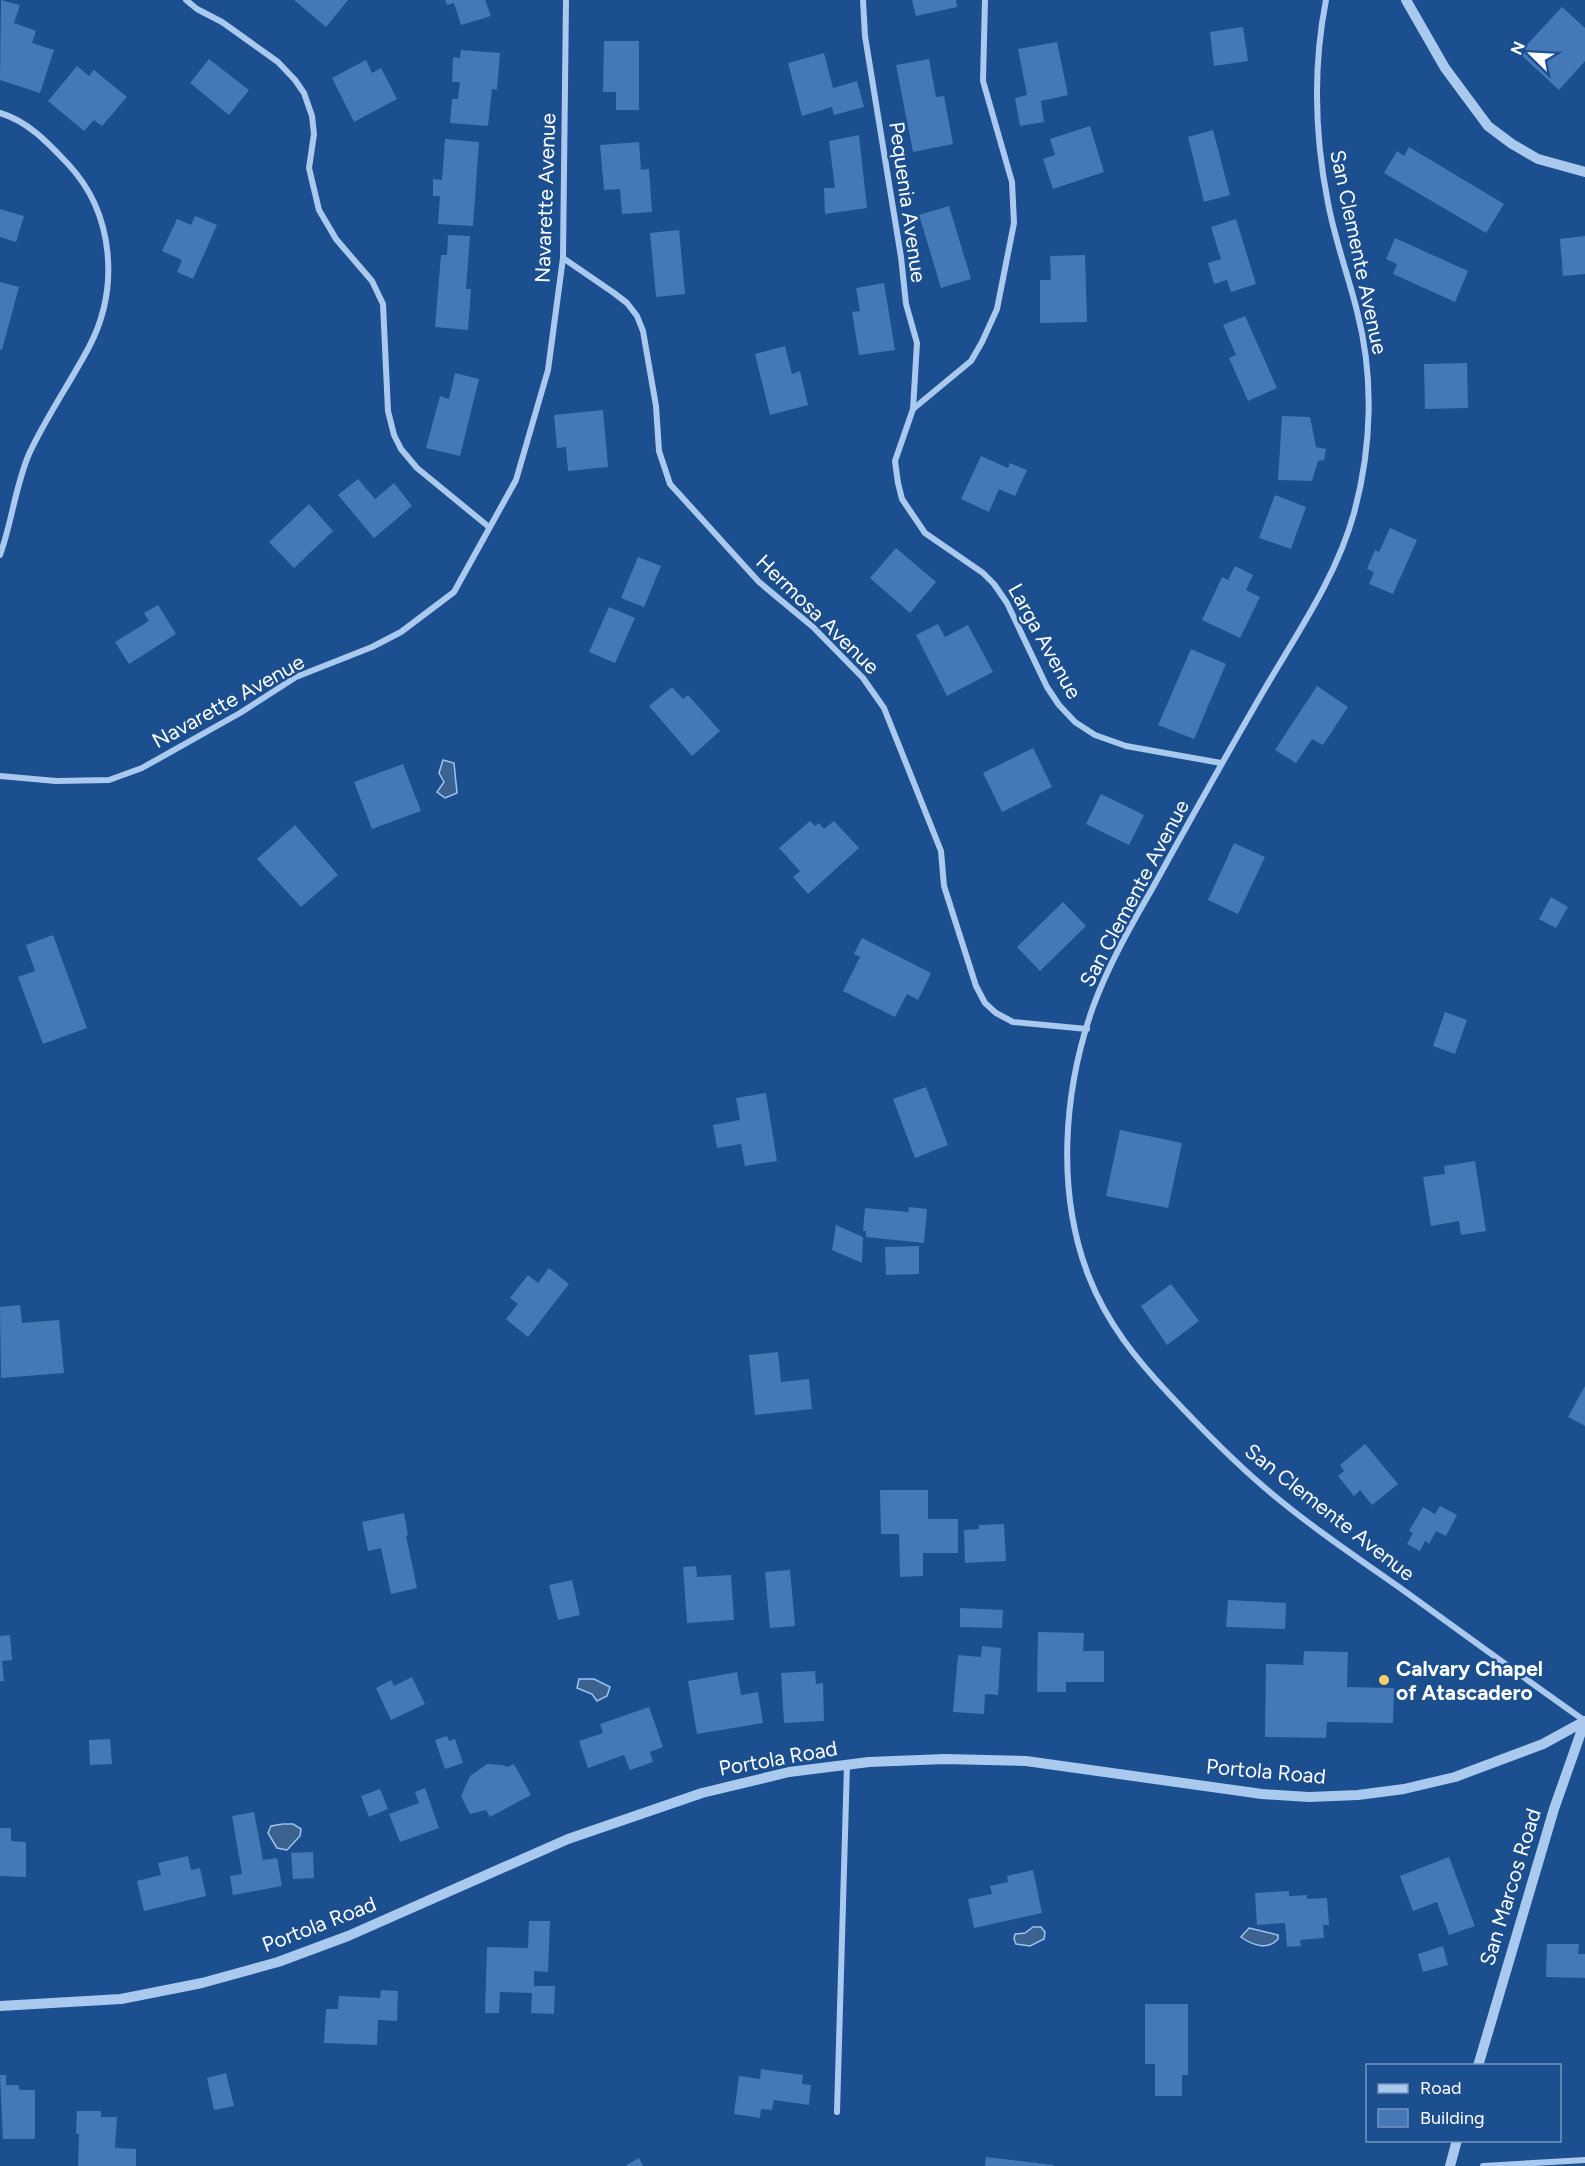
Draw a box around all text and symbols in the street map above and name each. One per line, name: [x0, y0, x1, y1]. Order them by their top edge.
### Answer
north arrow: [1501, 24, 1561, 84]
text: N: [1507, 39, 1529, 58]
street label: Navarette Avenue: [530, 112, 560, 284]
street label: Pequenia Avenue: [884, 120, 932, 284]
street label: San Clemente Avenue: [1325, 148, 1393, 356]
street label: Hermosa Avenue: [751, 549, 885, 679]
street label: Larga Avenue: [1003, 579, 1087, 703]
street label: Navarette Avenue: [147, 649, 309, 753]
street label: San Clemente Avenue: [1074, 795, 1194, 991]
street label: San Clemente Avenue: [1240, 1438, 1420, 1586]
place label: Calvary Chapel of Atascadero: [1396, 1656, 1543, 1705]
marker: Calvary Chapel of Atascadero: [1377, 1673, 1391, 1687]
street label: Portola Road: [717, 1735, 839, 1781]
street label: Portola Road: [1205, 1753, 1327, 1789]
street label: San Marcos Road: [1474, 1805, 1546, 1969]
street label: Portola Road: [258, 1891, 380, 1957]
legend: [1366, 2064, 1561, 2142]
text: Road: [1420, 2077, 1461, 2099]
text: Building: [1420, 2107, 1485, 2129]

